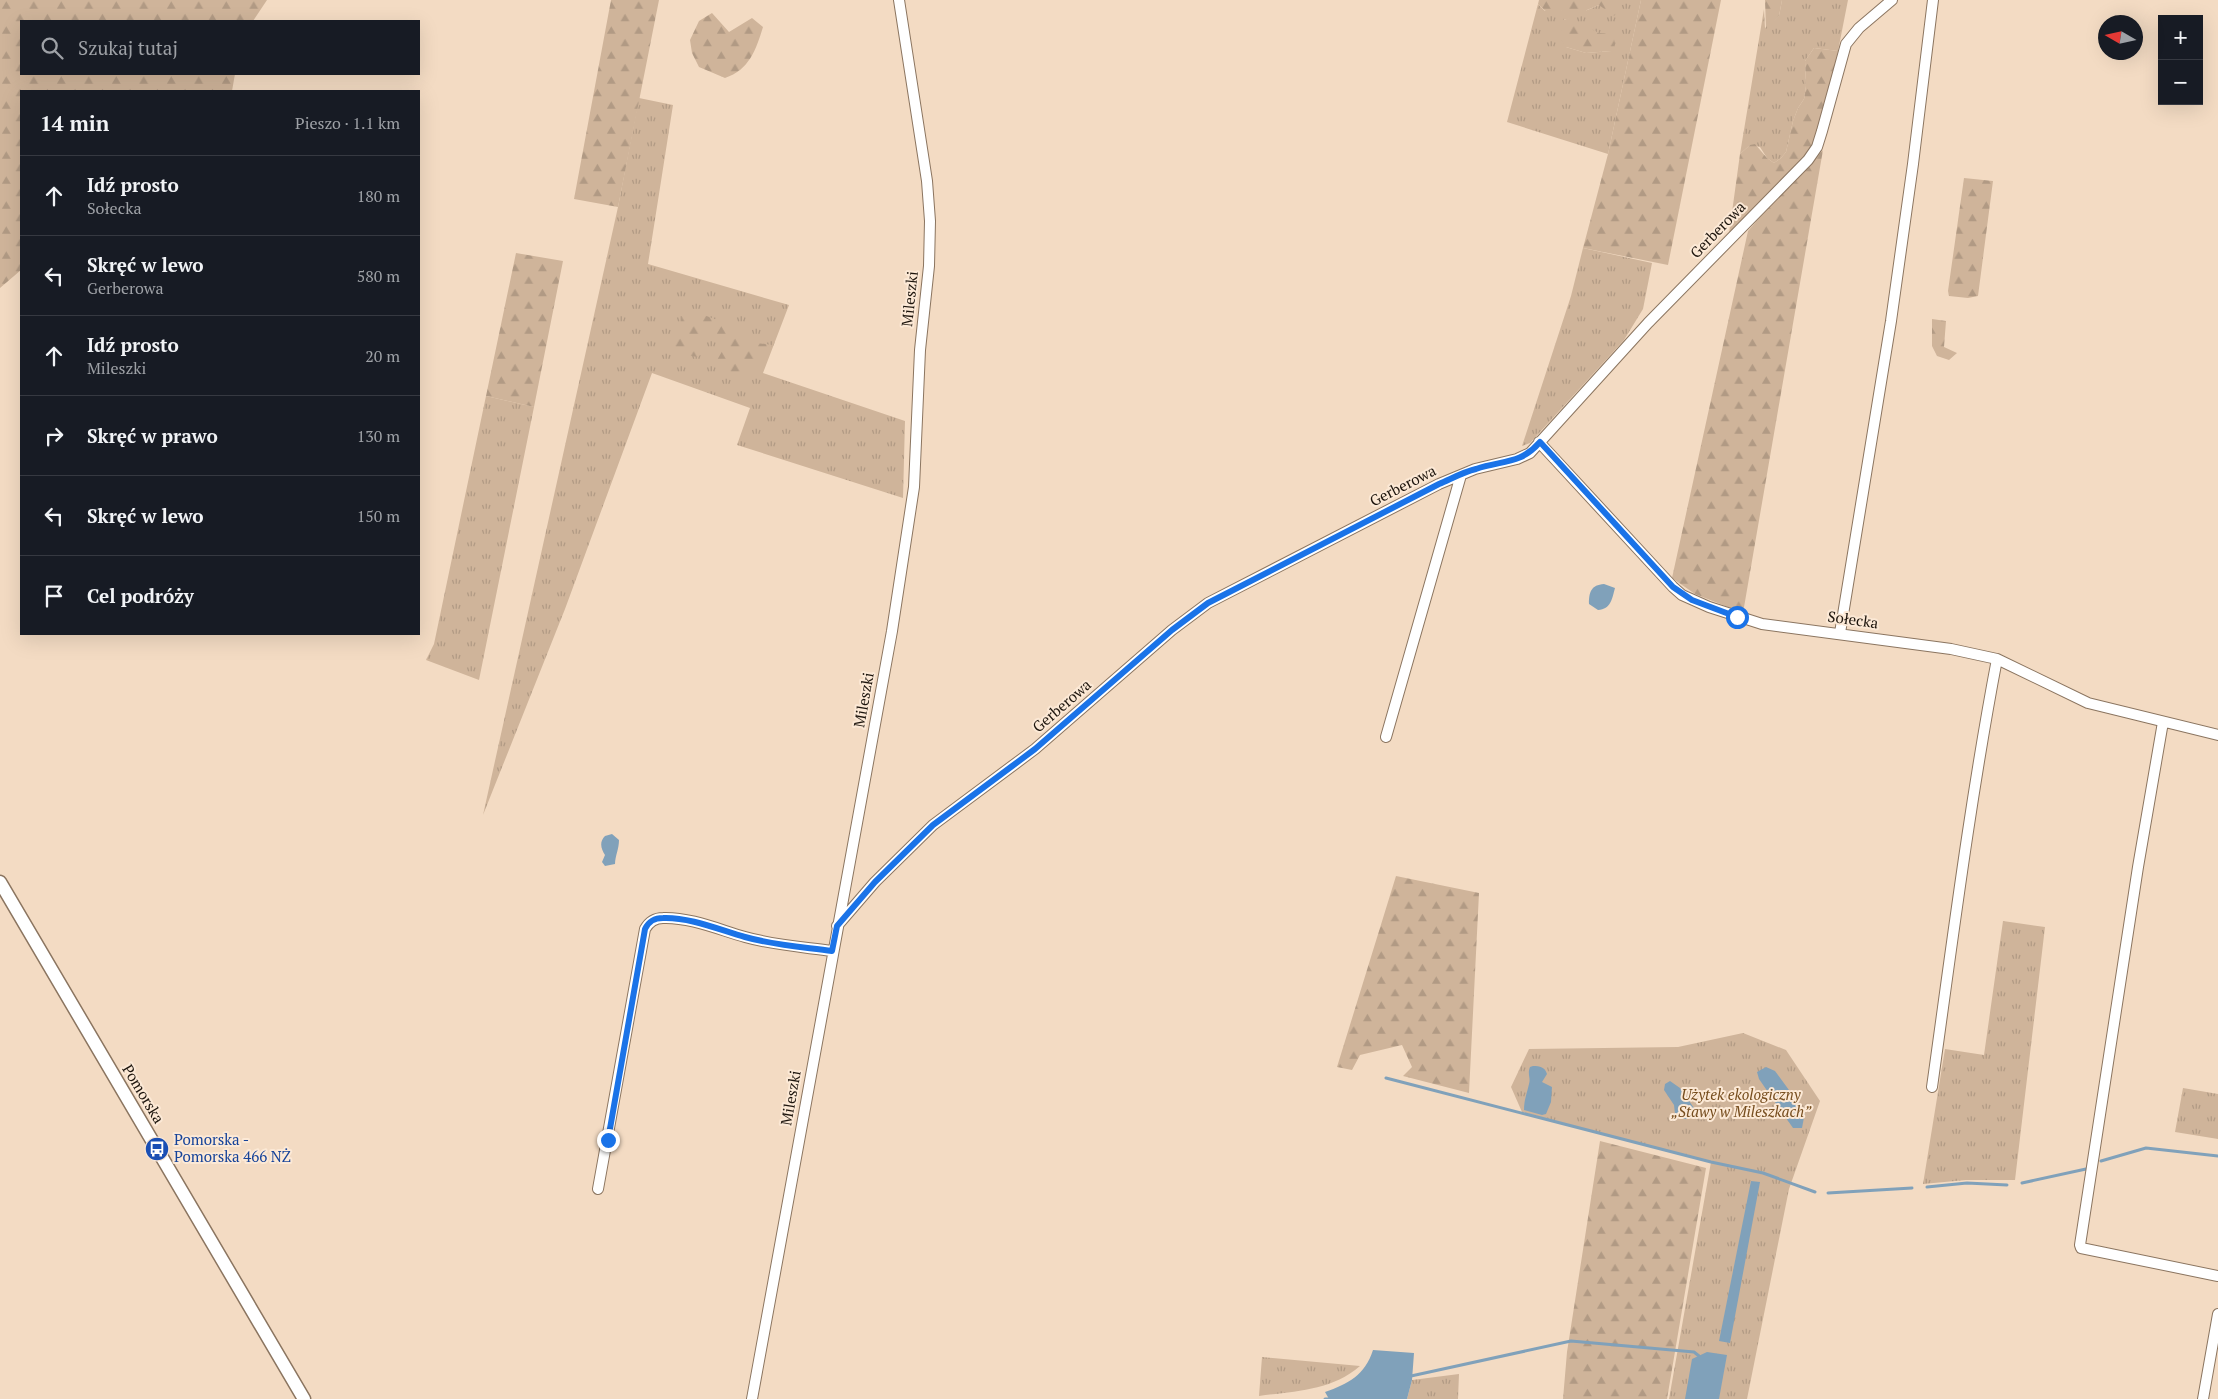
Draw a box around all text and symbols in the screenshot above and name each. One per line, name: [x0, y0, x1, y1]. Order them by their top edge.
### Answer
north arrow: [2098, 15, 2143, 60]
map controls: [2158, 15, 2203, 105]
button: +: [2158, 15, 2203, 60]
search box: [20, 20, 420, 75]
icon: search: [38, 34, 66, 62]
text: Szukaj tutaj: [78, 35, 178, 60]
button: −: [2158, 60, 2203, 105]
text: 14 min: [40, 109, 109, 137]
text: Pieszo · 1.1 km: [295, 112, 400, 134]
text: Idź prosto: [87, 172, 179, 197]
icon: ahead: [40, 182, 68, 210]
text: 180 m: [357, 185, 400, 207]
street label: Gerberowa: [1685, 196, 1750, 262]
text: Sołecka: [87, 197, 141, 219]
text: Skręć w lewo: [87, 252, 204, 277]
icon: left: [40, 262, 68, 290]
text: 580 m: [357, 265, 400, 287]
street label: Mileszki: [896, 270, 922, 328]
text: Gerberowa: [87, 277, 164, 299]
text: Idź prosto: [87, 332, 179, 357]
icon: ahead: [40, 342, 68, 370]
text: 20 m: [365, 345, 400, 367]
text: Mileszki: [87, 357, 146, 379]
icon: right: [40, 422, 68, 450]
text: Skręć w prawo: [87, 423, 218, 448]
text: 130 m: [357, 425, 400, 447]
street label: Gerberowa: [1366, 460, 1439, 510]
icon: left: [40, 502, 68, 530]
text: Skręć w lewo: [87, 503, 204, 528]
text: 150 m: [357, 505, 400, 527]
icon: arrive: [40, 582, 68, 610]
text: Cel podróży: [87, 583, 194, 608]
route start: [1726, 606, 1749, 629]
street label: Sołecka: [1826, 606, 1880, 633]
street label: Mileszki: [848, 671, 878, 729]
street label: Gerberowa: [1028, 674, 1095, 736]
street label: Pomorska: [118, 1060, 170, 1127]
street label: Mileszki: [775, 1069, 805, 1127]
park label: Użytek ekologiczny „Stawy w Mileszkach”: [1671, 1084, 1812, 1121]
place label: Pomorska - Pomorska 466 NŻ: [174, 1129, 291, 1166]
route end: [597, 1129, 620, 1152]
bus stop icon: Pomorska - Pomorska 466 NŻ: [144, 1136, 170, 1162]

